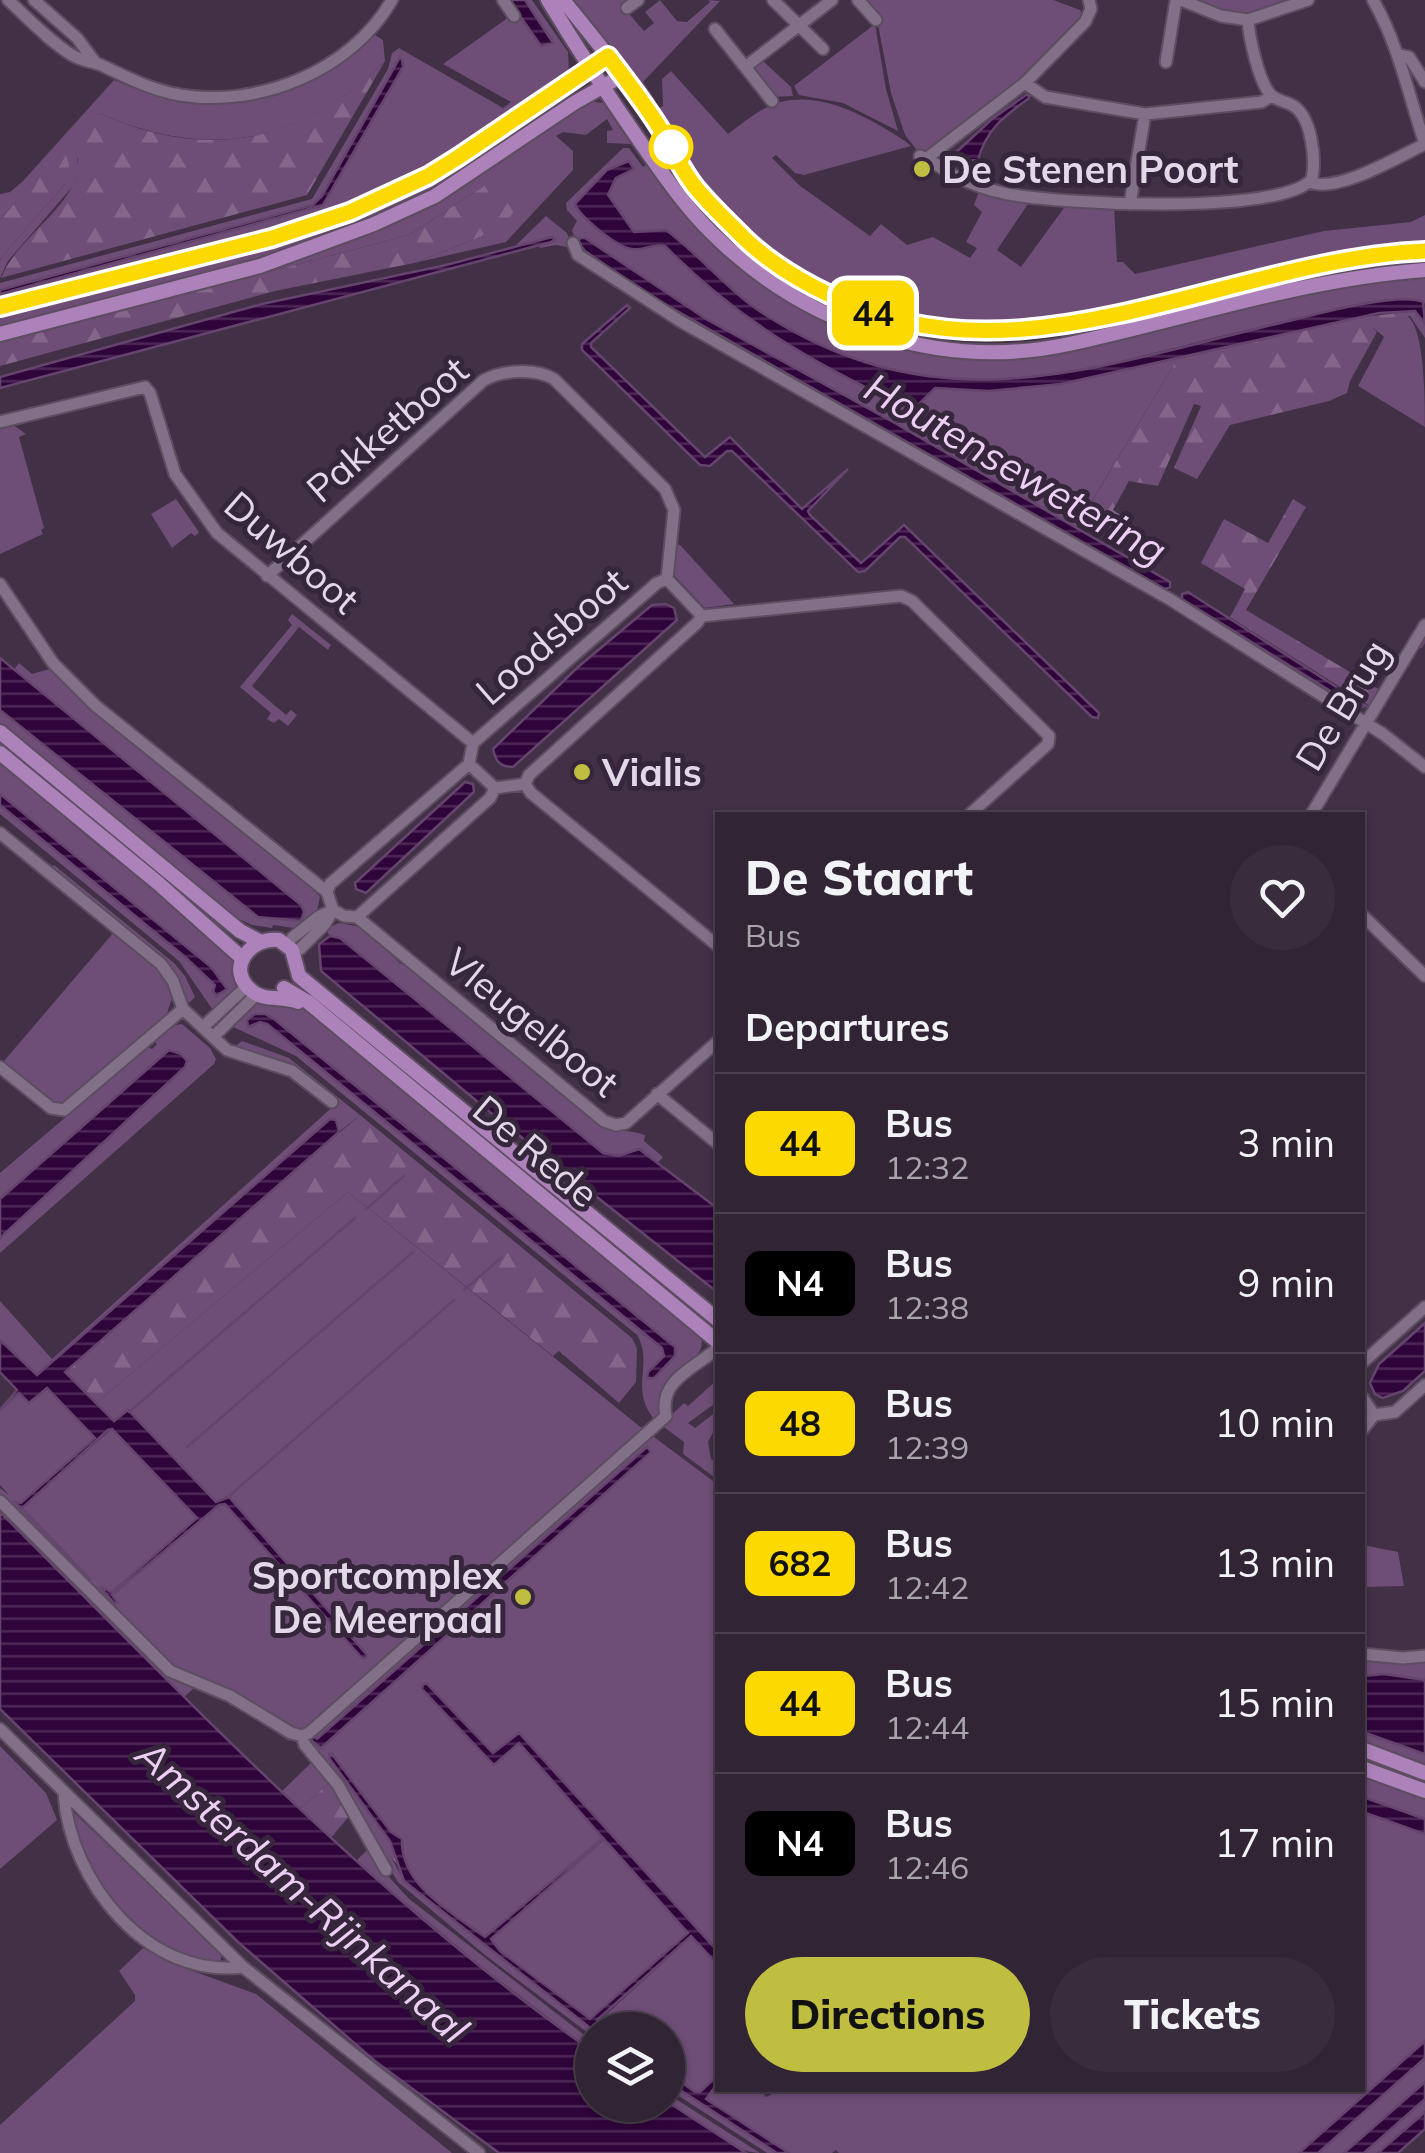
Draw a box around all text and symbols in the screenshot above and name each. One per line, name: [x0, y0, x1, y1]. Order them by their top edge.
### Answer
unlabelled marker: [650, 126, 692, 168]
place label: De Stenen Poort: [942, 145, 1238, 193]
marker: De Stenen Poort: [911, 158, 933, 180]
line badge: 44: [828, 280, 918, 346]
text: 44: [852, 291, 894, 335]
street label: Pakketboot: [296, 346, 478, 512]
water label: Houtensewetering: [856, 361, 1176, 575]
street label: Duwboot: [215, 481, 369, 623]
street label: Loodsboot: [465, 557, 637, 715]
street label: De Brug: [1284, 631, 1400, 779]
place label: Vialis: [601, 748, 702, 796]
marker: Vialis: [571, 761, 593, 783]
button: heart: [1230, 845, 1335, 950]
text: De Staart: [745, 847, 973, 907]
text: Bus: [745, 915, 801, 955]
street label: Vleugelboot: [435, 937, 629, 1107]
text: Departures: [745, 1003, 949, 1051]
street label: De Rede: [464, 1085, 608, 1217]
text: Bus: [885, 1099, 953, 1147]
text: 3 min: [1238, 1119, 1335, 1167]
text: 44: [779, 1121, 821, 1165]
text: 12:32: [885, 1147, 969, 1187]
text: Bus: [885, 1239, 953, 1287]
text: 9 min: [1238, 1259, 1335, 1307]
text: N4: [776, 1261, 824, 1305]
text: 12:38: [885, 1287, 969, 1327]
text: Bus: [885, 1379, 953, 1427]
text: 10 min: [1215, 1399, 1335, 1447]
text: 48: [779, 1401, 821, 1445]
text: 12:39: [885, 1427, 969, 1467]
text: Bus: [885, 1519, 953, 1567]
text: 13 min: [1215, 1539, 1335, 1587]
text: 682: [768, 1541, 832, 1585]
place label: Sportcomplex De Meerpaal: [252, 1551, 504, 1643]
text: 12:42: [885, 1567, 969, 1607]
marker: Sportcomplex De Meerpaal: [512, 1586, 534, 1608]
text: Bus: [885, 1659, 953, 1707]
text: 15 min: [1215, 1679, 1335, 1727]
text: 44: [779, 1681, 821, 1725]
text: 12:44: [885, 1707, 969, 1747]
water label: Amsterdam-Rijnkanaal: [126, 1728, 480, 2054]
text: Bus: [885, 1799, 953, 1847]
text: 17 min: [1215, 1819, 1335, 1867]
text: N4: [776, 1821, 824, 1865]
text: 12:46: [885, 1847, 969, 1887]
button: Directions: [745, 1957, 1030, 2072]
button: Tickets: [1050, 1957, 1335, 2072]
map controls: [575, 2012, 685, 2122]
button: layers: [575, 2012, 685, 2122]

